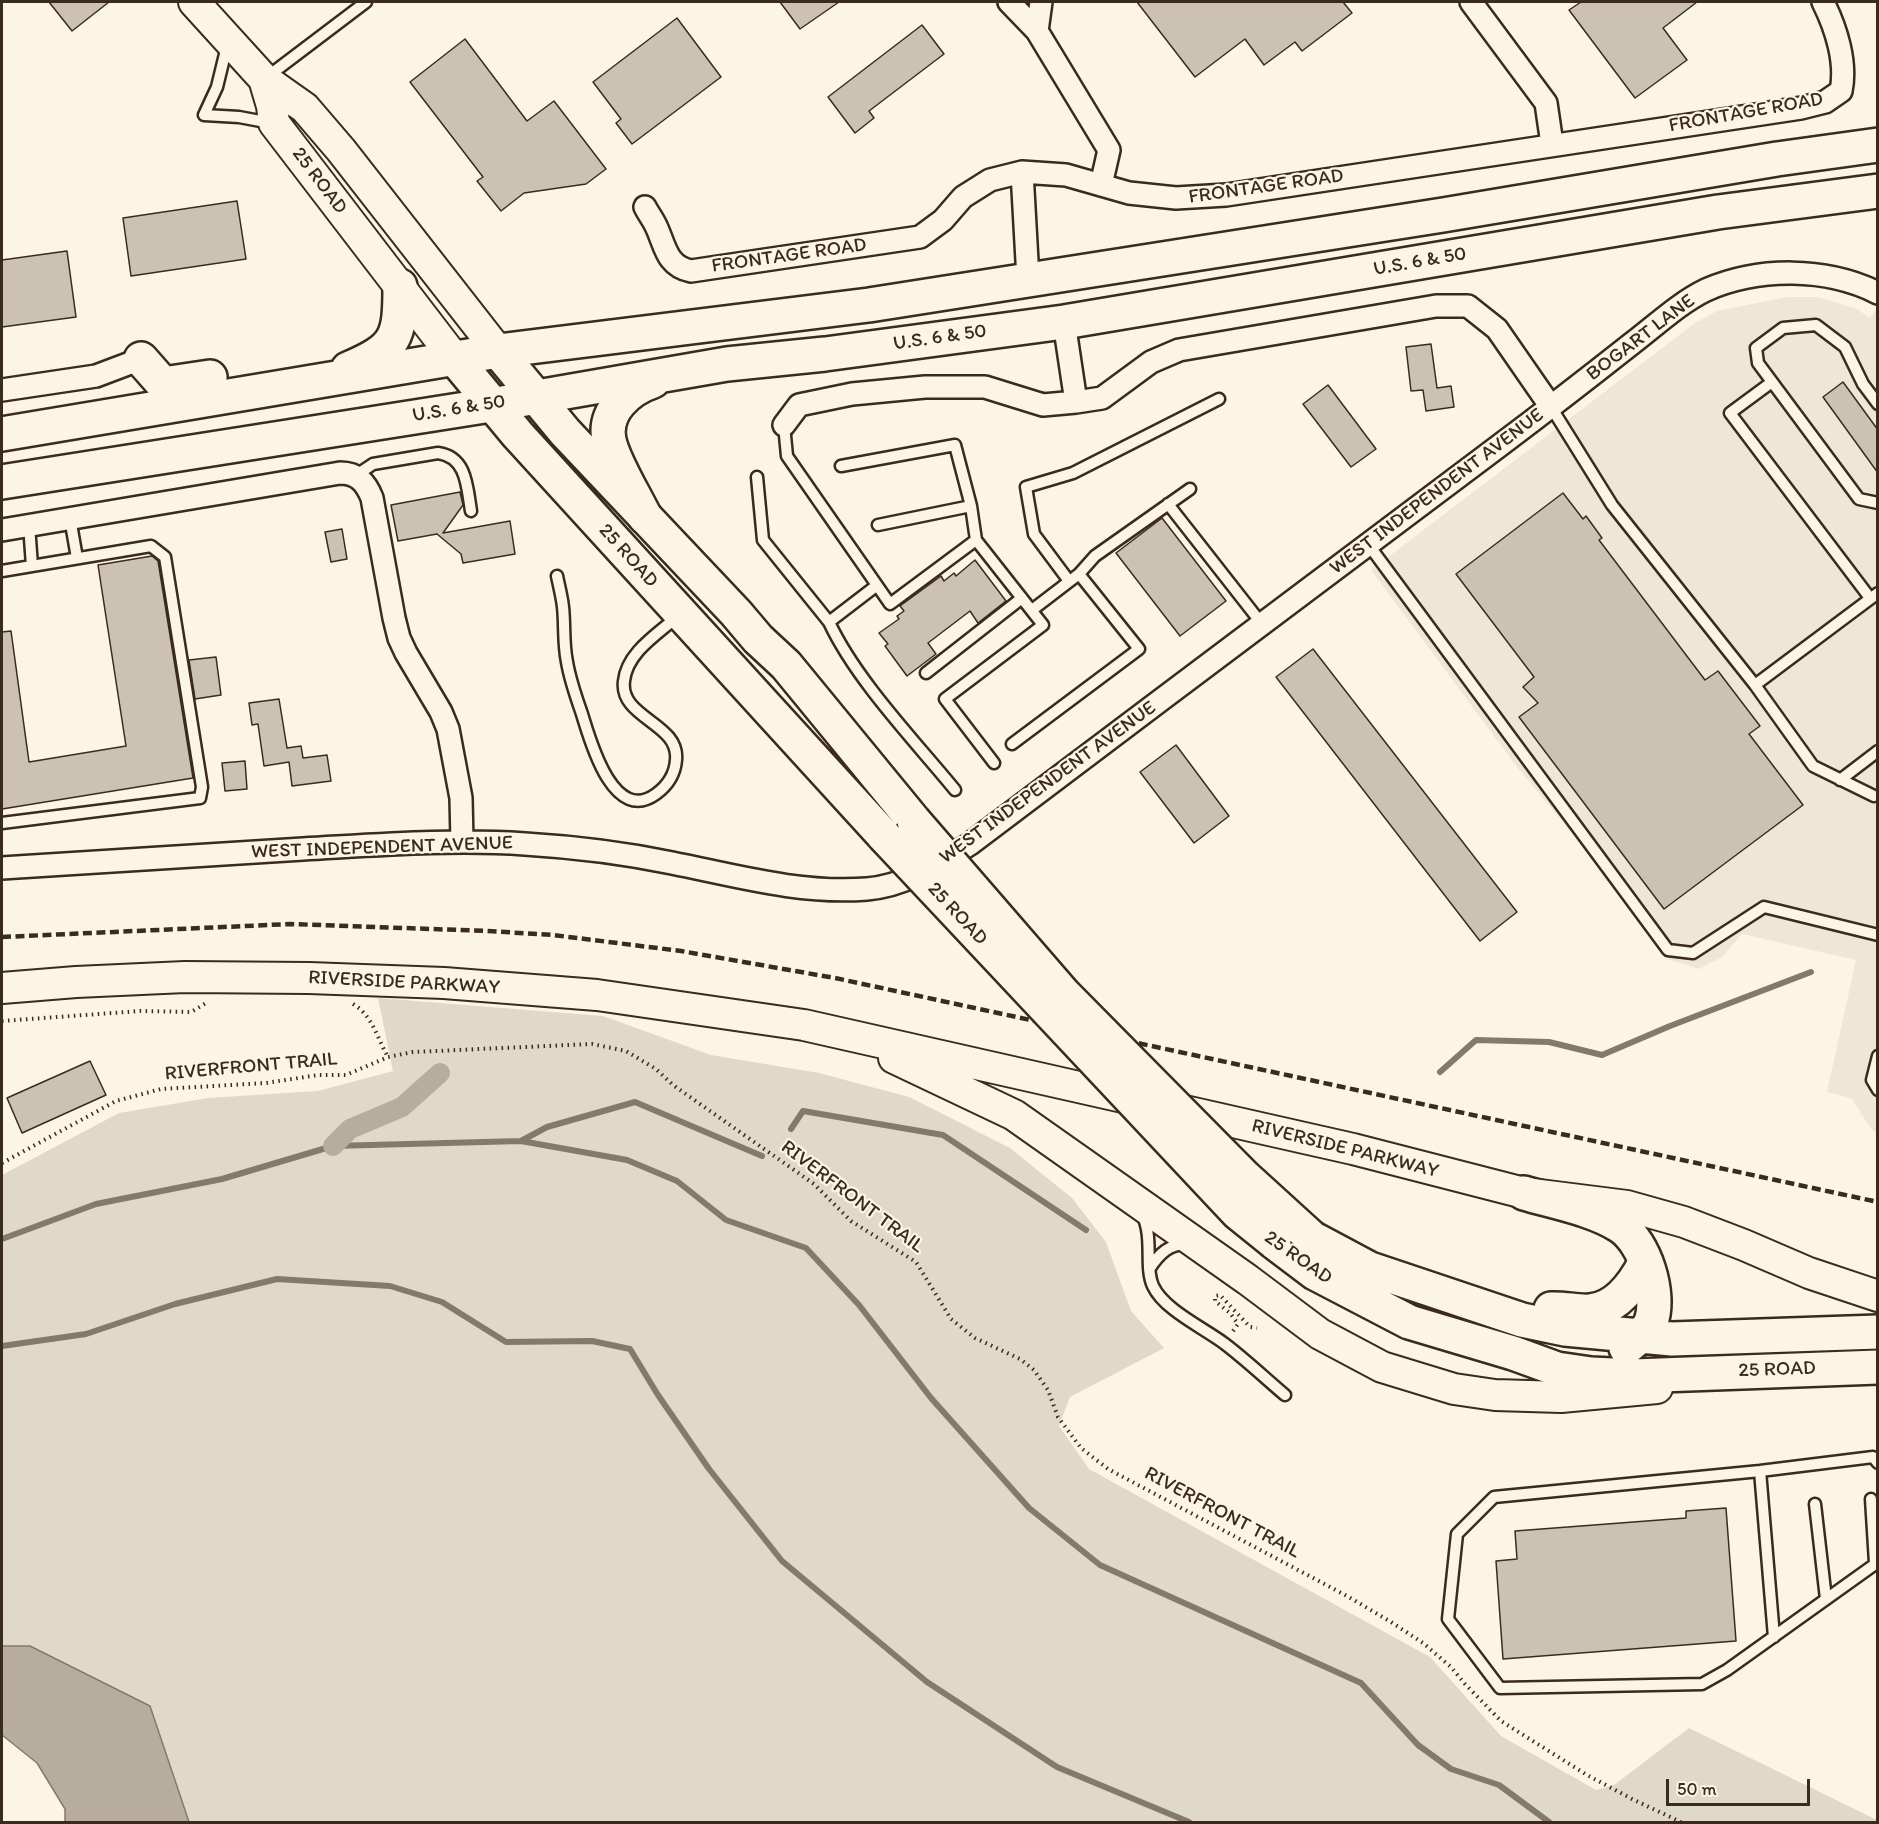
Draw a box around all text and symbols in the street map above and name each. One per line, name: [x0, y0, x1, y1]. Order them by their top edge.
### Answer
street label: FRONTAGE ROAD: [1667, 88, 1825, 138]
street label: 25 ROAD: [286, 143, 352, 219]
street label: FRONTAGE ROAD: [1187, 164, 1345, 210]
street label: FRONTAGE ROAD: [710, 233, 868, 279]
street label: U.S. 6 & 50: [1372, 242, 1468, 282]
street label: BOGART LANE: [1582, 289, 1700, 387]
street label: U.S. 6 & 50: [892, 320, 988, 356]
street label: U.S. 6 & 50: [411, 390, 507, 428]
street label: WEST INDEPENDENT AVENUE: [1325, 404, 1549, 580]
street label: 25 ROAD: [593, 519, 663, 593]
street label: WEST INDEPENDENT AVENUE: [935, 696, 1161, 870]
street label: WEST INDEPENDENT AVENUE: [251, 831, 513, 865]
street label: 25 ROAD: [922, 877, 992, 951]
street label: RIVERSIDE PARKWAY: [308, 966, 500, 1000]
street label: RIVERFRONT TRAIL: [164, 1048, 338, 1086]
street label: RIVERSIDE PARKWAY: [1249, 1114, 1441, 1184]
street label: RIVERFRONT TRAIL: [776, 1135, 928, 1259]
street label: 25 ROAD: [1259, 1226, 1337, 1290]
street label: 25 ROAD: [1738, 1357, 1816, 1383]
street label: RIVERFRONT TRAIL: [1140, 1462, 1304, 1564]
scale bar: [1669, 1767, 1813, 1805]
text: 50 m: [1677, 1778, 1717, 1800]

